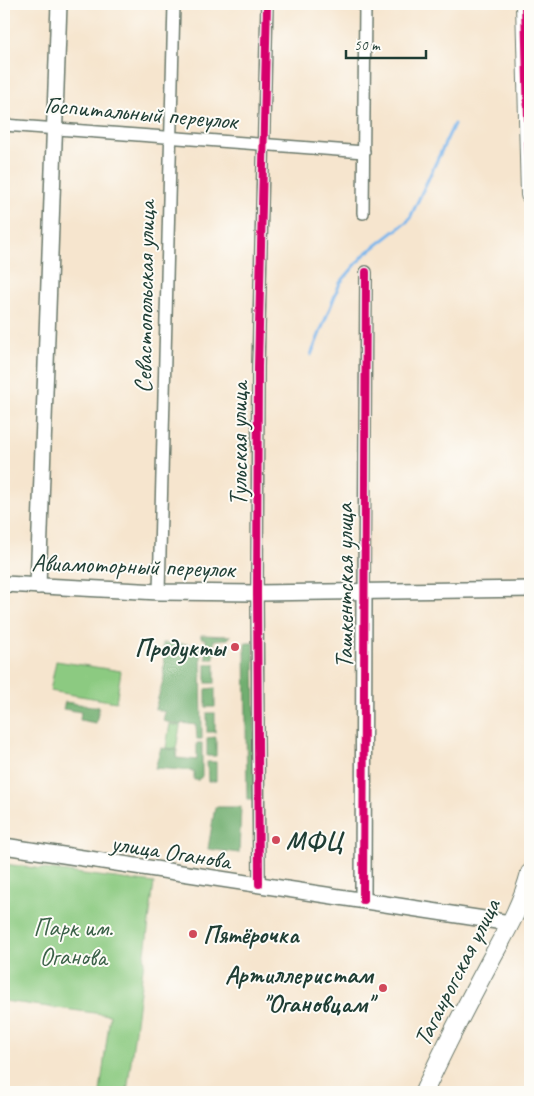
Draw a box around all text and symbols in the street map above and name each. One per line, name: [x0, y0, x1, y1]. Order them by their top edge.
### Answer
scale bar: [346, 28, 426, 60]
text: 50 m: [354, 36, 381, 55]
street label: Госпитальный переулок: [43, 89, 241, 138]
street label: Севастопольская улица: [127, 198, 163, 394]
street label: Тульская улица: [223, 379, 255, 506]
street label: Ташкентская улица: [329, 501, 361, 669]
street label: Авиамоторный переулок: [31, 546, 238, 586]
place label: Продукты: [135, 632, 227, 664]
marker: Продукты: [229, 641, 241, 653]
place label: МФЦ: [286, 825, 345, 857]
street label: улица Оганова: [107, 826, 236, 878]
marker: МФЦ: [270, 834, 282, 846]
street label: Таганрогская улица: [406, 892, 509, 1052]
park label: Парк им. Оганова: [33, 912, 113, 973]
place label: Пятёрочка: [203, 919, 301, 951]
marker: Пятёрочка: [187, 928, 199, 940]
place label: Артиллеристам "Огановцам": [225, 959, 378, 1020]
marker: Артиллеристам "Огановцам": [377, 982, 389, 994]

